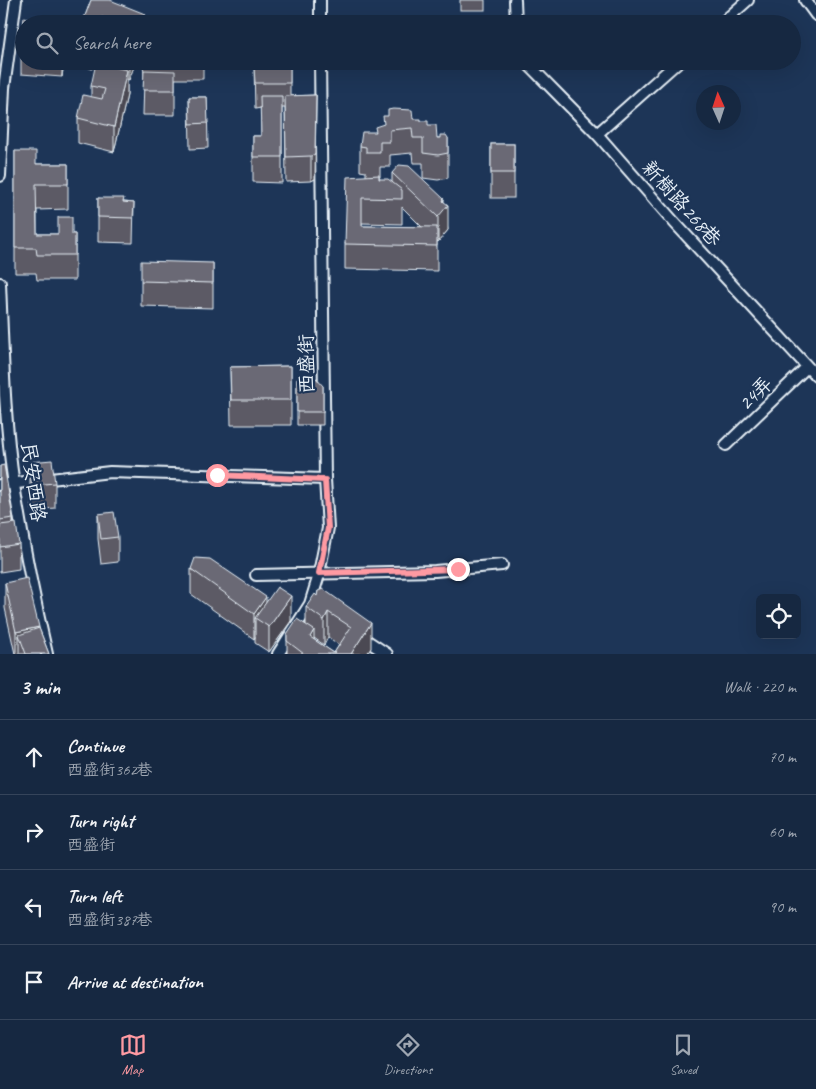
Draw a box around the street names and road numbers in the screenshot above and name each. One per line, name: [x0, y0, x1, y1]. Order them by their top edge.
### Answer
street label: 新樹路268巷: [637, 155, 727, 252]
street label: 西盛街: [293, 334, 320, 394]
street label: 24弄: [733, 371, 778, 416]
street label: 民安西路: [16, 441, 52, 524]

